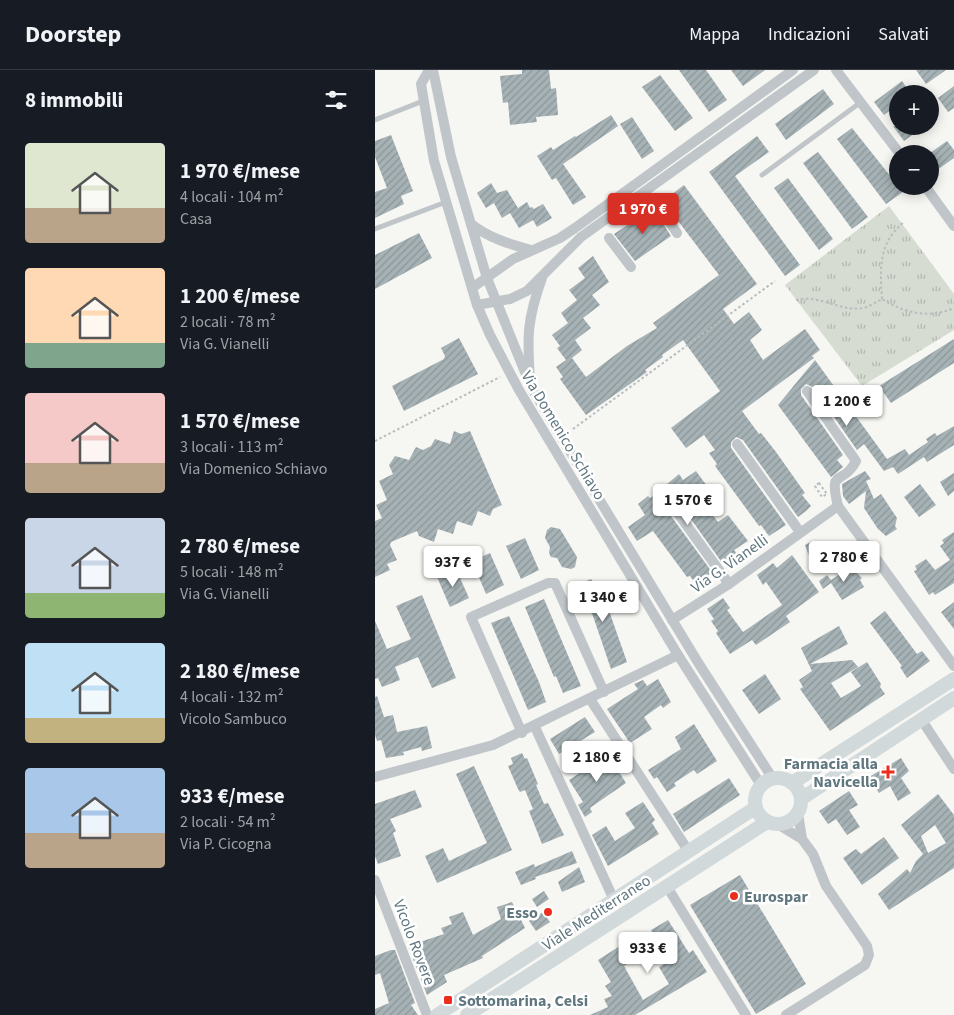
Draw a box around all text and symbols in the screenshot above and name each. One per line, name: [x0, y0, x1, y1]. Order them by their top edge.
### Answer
text: Doorstep: [25, 17, 121, 52]
text: Mappa: [689, 22, 740, 47]
text: Indicazioni: [768, 22, 850, 47]
text: Salvati: [878, 22, 929, 47]
text: 8 immobili: [25, 85, 123, 115]
map controls: [889, 85, 939, 195]
button: +: [889, 85, 939, 135]
icon: filters: [322, 86, 350, 114]
button: −: [889, 145, 939, 195]
text: 1 970 €/mese: [180, 156, 300, 186]
icon: home: [65, 163, 125, 223]
text: 4 locali · 104 m²: [180, 186, 284, 208]
pin: 1 970 €: [597, 192, 689, 235]
text: 1 970 €: [619, 198, 667, 220]
text: Casa: [180, 208, 212, 230]
text: 1 200 €/mese: [180, 281, 300, 311]
icon: home: [65, 288, 125, 348]
text: 2 locali · 78 m²: [180, 311, 276, 333]
text: Via G. Vianelli: [180, 333, 270, 355]
street label: Via Domenico Schiavo: [516, 367, 611, 504]
pin: 1 200 €: [801, 384, 893, 427]
text: 1 200 €: [823, 390, 871, 412]
text: 1 570 €/mese: [180, 406, 300, 436]
icon: home: [65, 413, 125, 473]
text: 3 locali · 113 m²: [180, 436, 284, 458]
text: Via Domenico Schiavo: [180, 458, 327, 480]
pin: 1 570 €: [642, 484, 734, 526]
text: 1 570 €: [664, 489, 712, 511]
street label: Via G. Vianelli: [687, 529, 773, 599]
text: 2 780 €/mese: [180, 531, 300, 561]
icon: home: [65, 538, 125, 598]
pin: 2 780 €: [798, 540, 890, 583]
pin: 937 €: [418, 546, 488, 588]
text: 2 780 €: [820, 546, 868, 568]
text: 937 €: [435, 551, 472, 573]
text: 5 locali · 148 m²: [180, 561, 284, 583]
pin: 1 340 €: [557, 580, 649, 623]
text: Via G. Vianelli: [180, 583, 270, 605]
text: 1 340 €: [579, 586, 627, 608]
text: 2 180 €/mese: [180, 656, 300, 686]
icon: home: [65, 663, 125, 723]
text: 4 locali · 132 m²: [180, 686, 284, 708]
text: Vicolo Sambuco: [180, 708, 287, 730]
pin: 2 180 €: [551, 740, 643, 783]
text: 2 180 €: [573, 746, 621, 768]
place label: Farmacia alla Navicella: [784, 753, 878, 793]
marker: Farmacia alla Navicella: [882, 766, 894, 778]
text: 933 €/mese: [180, 781, 285, 811]
icon: home: [65, 788, 125, 848]
text: 2 locali · 54 m²: [180, 811, 276, 833]
text: Via P. Cicogna: [180, 833, 271, 855]
street label: Viale Mediterraneo: [538, 870, 655, 956]
place label: Eurospar: [744, 886, 808, 908]
marker: Eurospar: [728, 890, 740, 902]
street label: Vicolo Rovere: [388, 896, 440, 988]
place label: Esso: [506, 902, 538, 924]
marker: Esso: [542, 906, 554, 918]
pin: 933 €: [613, 932, 683, 974]
text: 933 €: [630, 937, 667, 959]
place label: Sottomarina, Celsi: [458, 990, 588, 1012]
marker: Sottomarina, Celsi: [442, 994, 454, 1006]

